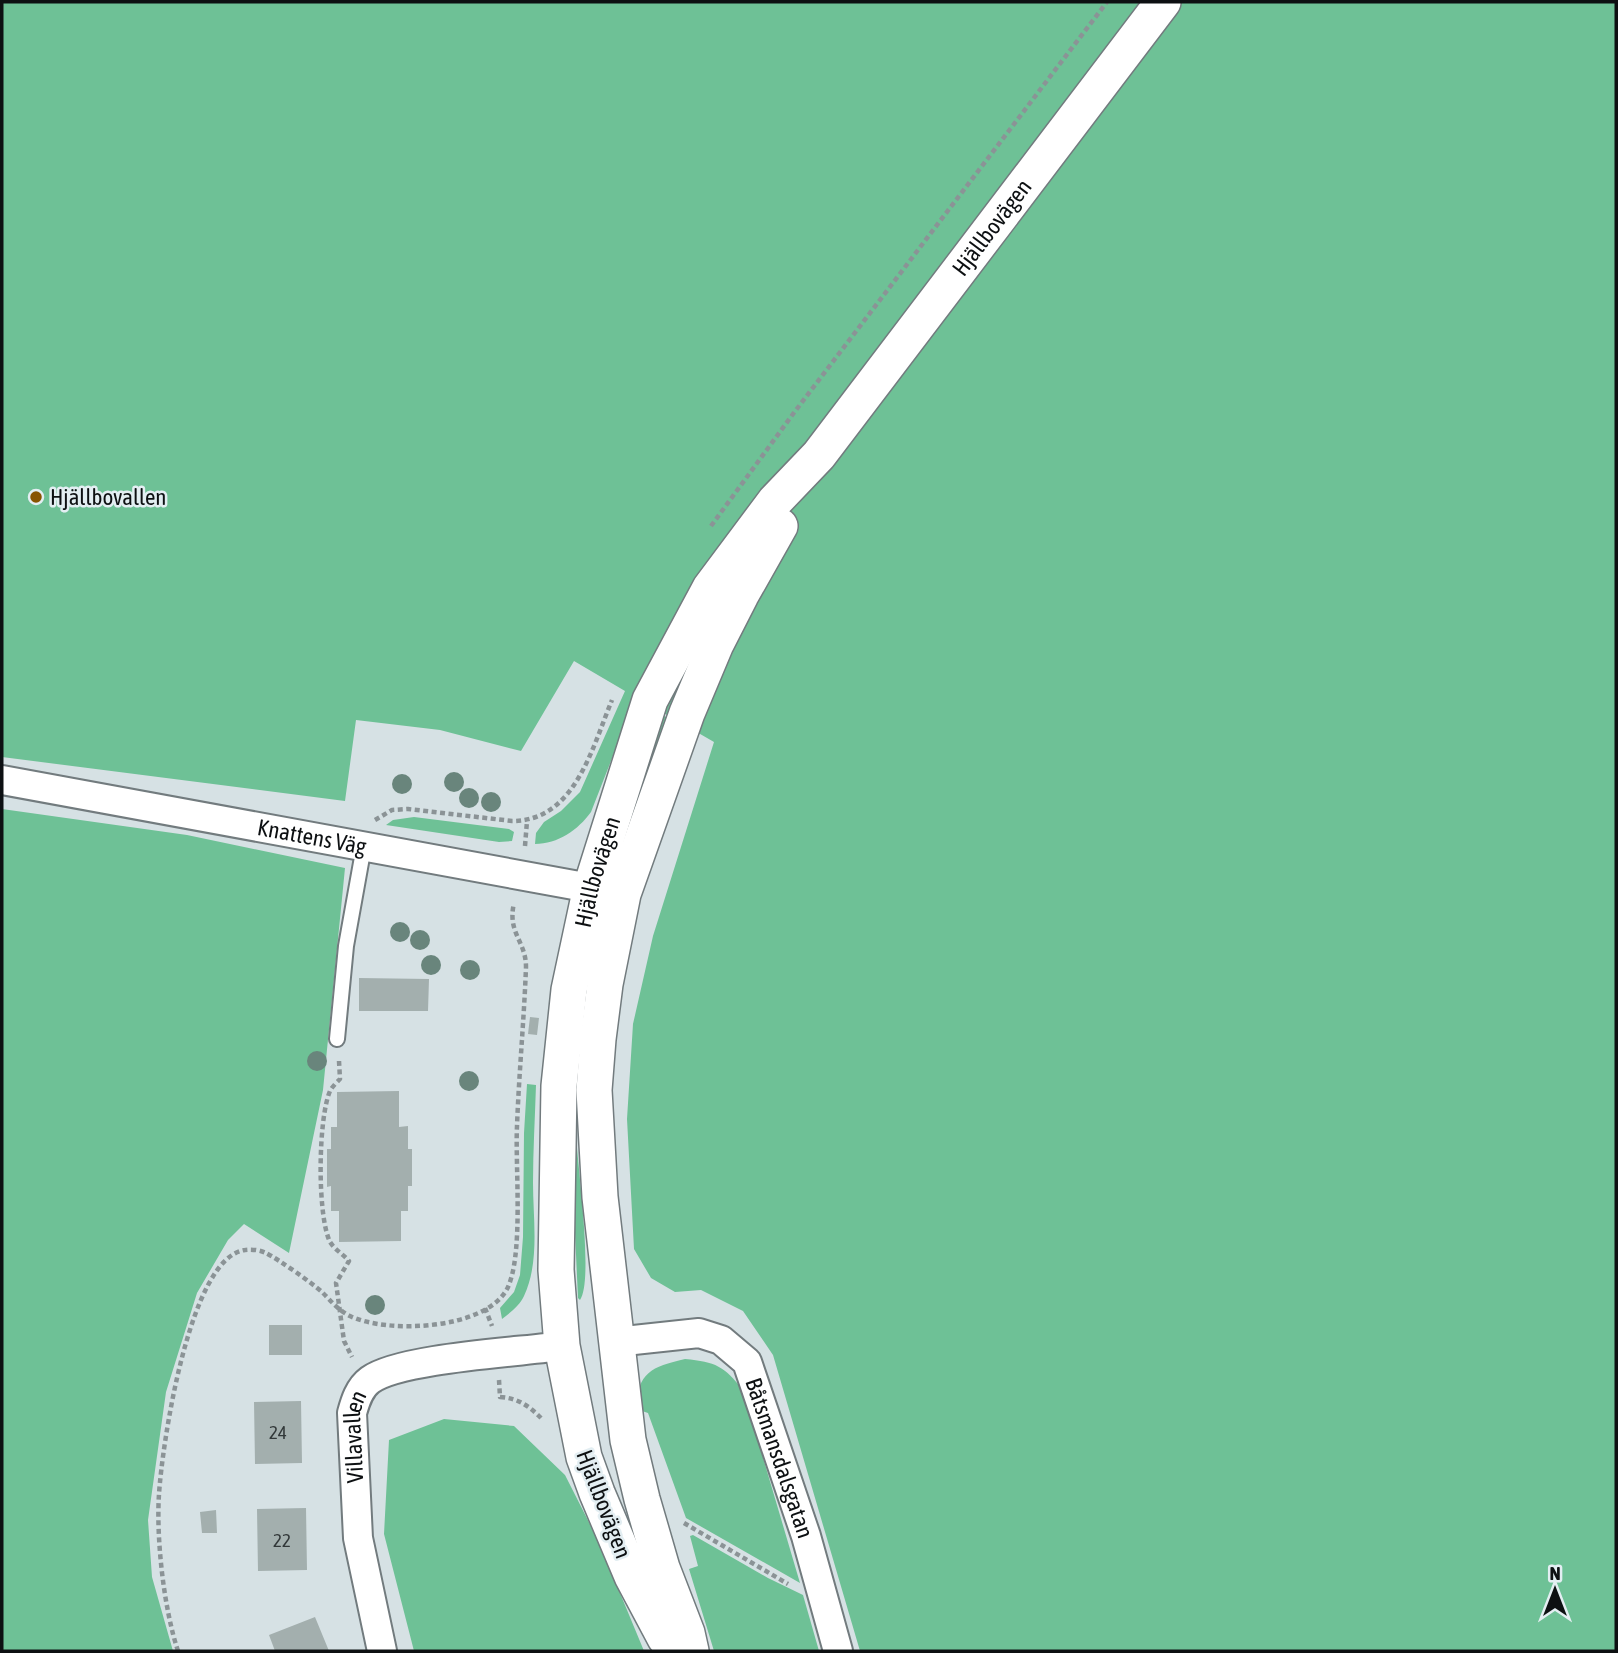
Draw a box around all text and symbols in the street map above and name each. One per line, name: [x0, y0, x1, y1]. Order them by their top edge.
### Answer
street label: Hjällbovägen: [947, 174, 1037, 281]
place label: Hjällbovallen: [50, 484, 167, 510]
marker: Hjällbovallen: [28, 489, 44, 505]
street label: Hjällbovägen: [570, 813, 625, 930]
street label: Knattens Väg: [255, 814, 368, 860]
street label: Båtsmansdalsgatan: [740, 1375, 819, 1541]
street label: Villavallen: [339, 1386, 372, 1484]
house number: 24: [269, 1421, 287, 1443]
street label: Hjällbovägen: [571, 1446, 637, 1562]
house number: 22: [273, 1529, 291, 1551]
north arrow: [1520, 1555, 1590, 1625]
text: N: [1549, 1562, 1561, 1584]

